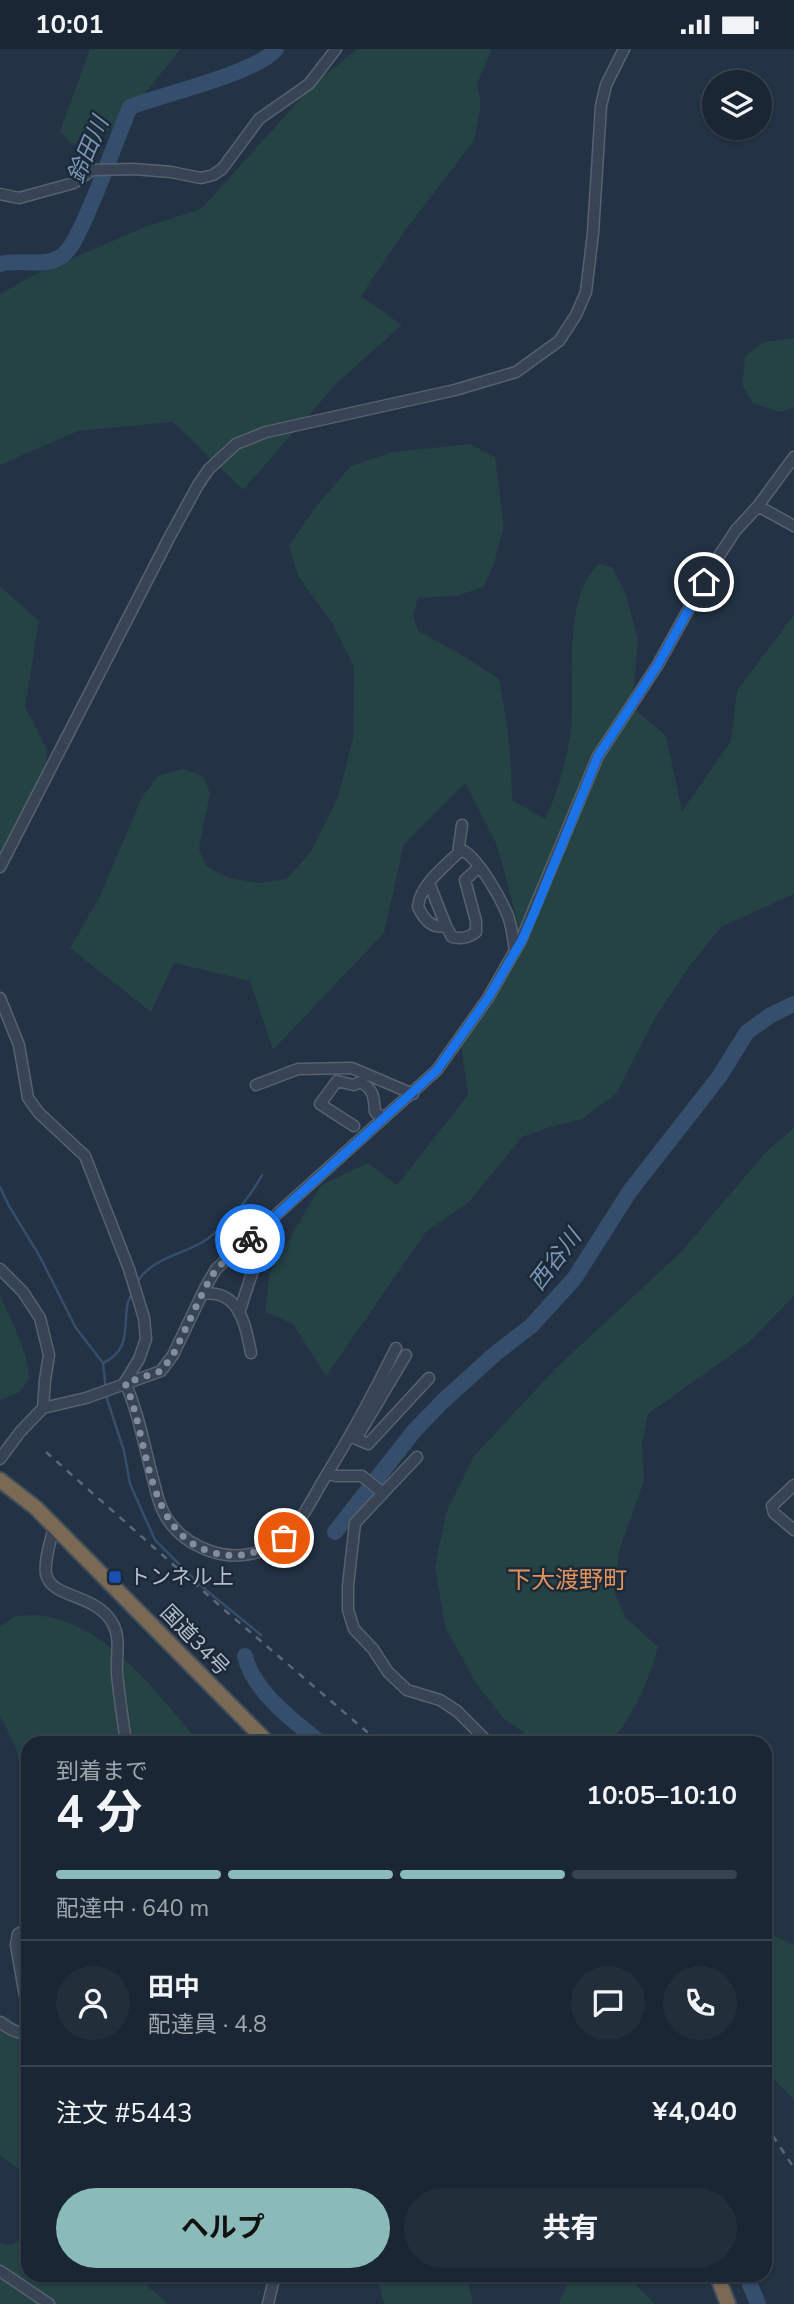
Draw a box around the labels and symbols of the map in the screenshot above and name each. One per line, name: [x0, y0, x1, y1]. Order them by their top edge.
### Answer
water label: 鈴田川: [60, 109, 117, 188]
pin: [674, 552, 734, 612]
courier: [215, 1204, 285, 1274]
water label: 西谷川: [522, 1221, 590, 1297]
pin: [254, 1508, 314, 1568]
place label: トンネル上: [129, 1563, 234, 1591]
district label: 下大渡野町: [507, 1564, 627, 1596]
marker: トンネル上: [107, 1569, 123, 1585]
street label: 国道34号: [154, 1599, 236, 1681]

